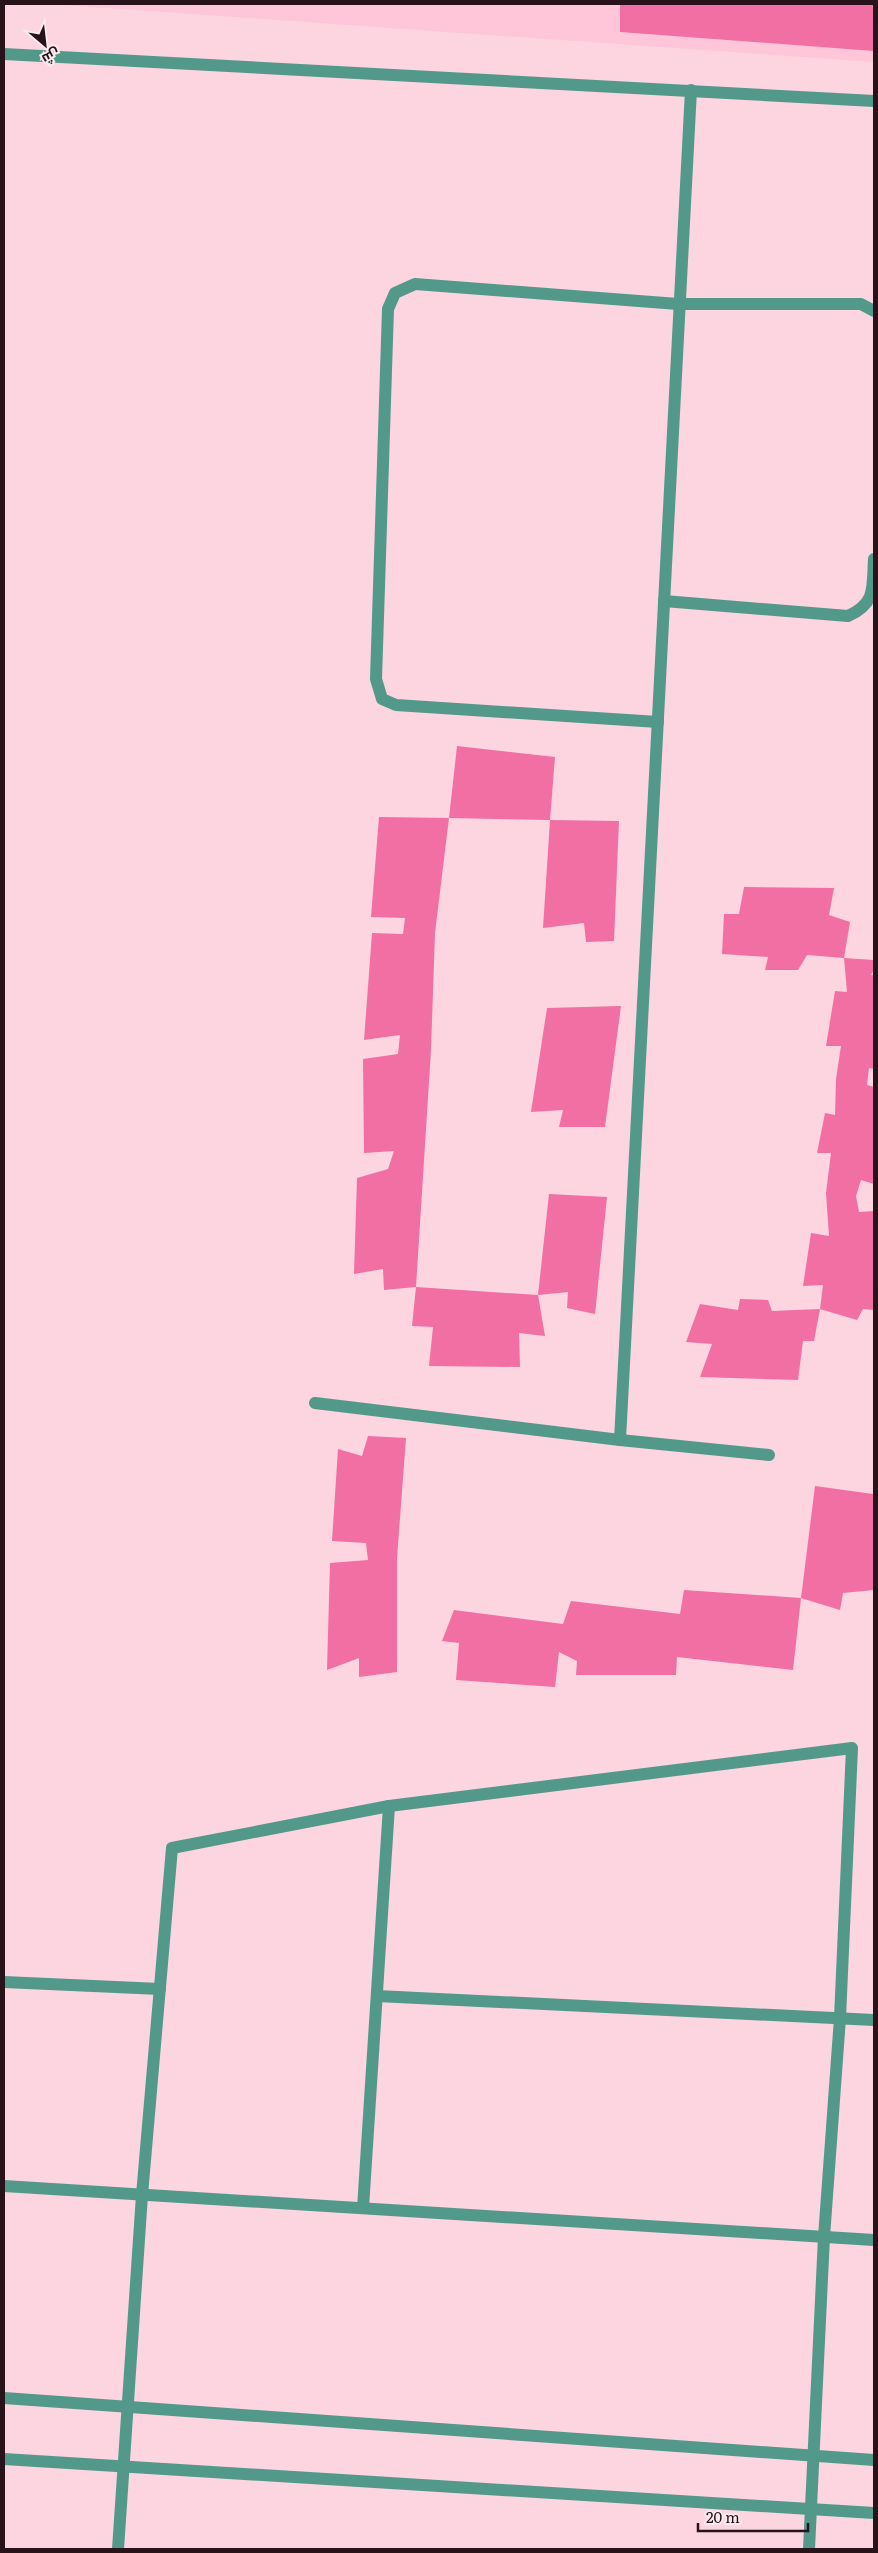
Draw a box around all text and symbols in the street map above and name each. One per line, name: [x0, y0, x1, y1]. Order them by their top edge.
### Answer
north arrow: [20, 20, 70, 70]
text: ش: [39, 44, 64, 70]
scale bar: [698, 2500, 808, 2532]
text: 20 m: [706, 2505, 740, 2528]

